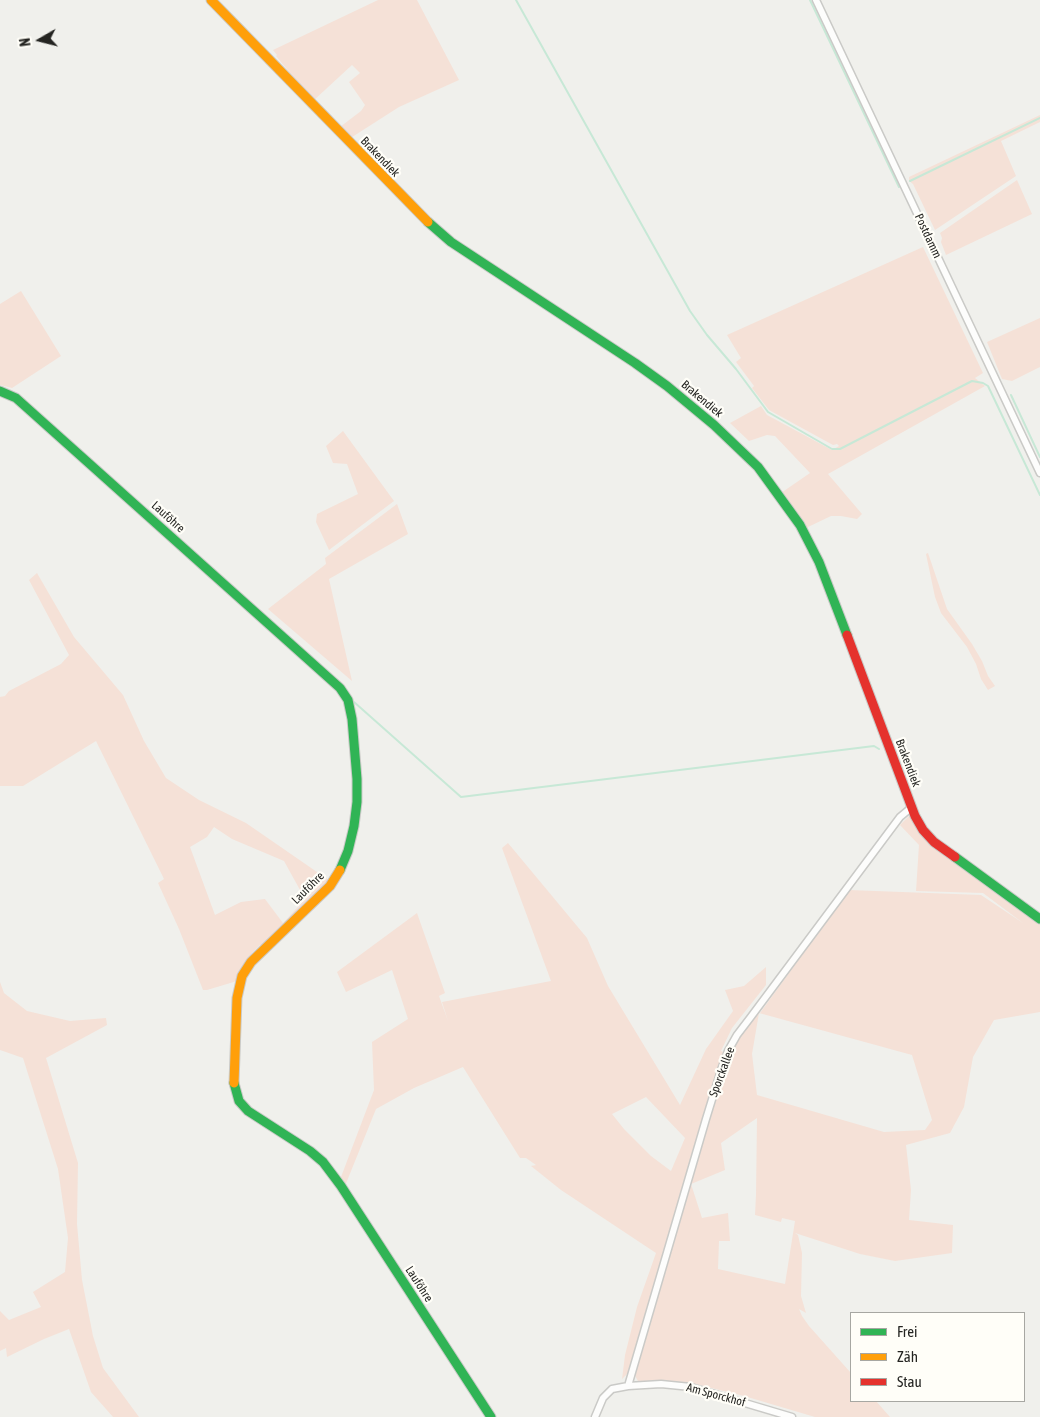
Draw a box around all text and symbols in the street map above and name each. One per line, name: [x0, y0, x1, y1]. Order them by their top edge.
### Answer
north arrow: [15, 15, 65, 65]
text: N: [17, 37, 34, 47]
street label: Brakendiek: [357, 134, 403, 180]
street label: Postdamm: [911, 211, 945, 261]
street label: Brakendiek: [678, 377, 726, 421]
street label: Lauföhre: [148, 498, 188, 536]
street label: Brakendiek: [892, 737, 924, 789]
street label: Lauföhre: [289, 869, 327, 907]
street label: Sporckallee: [706, 1045, 738, 1099]
street label: Lauföhre: [402, 1263, 436, 1305]
legend: [850, 1312, 1025, 1402]
text: Frei: [897, 1323, 917, 1340]
text: Zäh: [897, 1348, 918, 1365]
text: Stau: [897, 1373, 922, 1390]
street label: Am Sporckhof: [685, 1380, 747, 1410]

